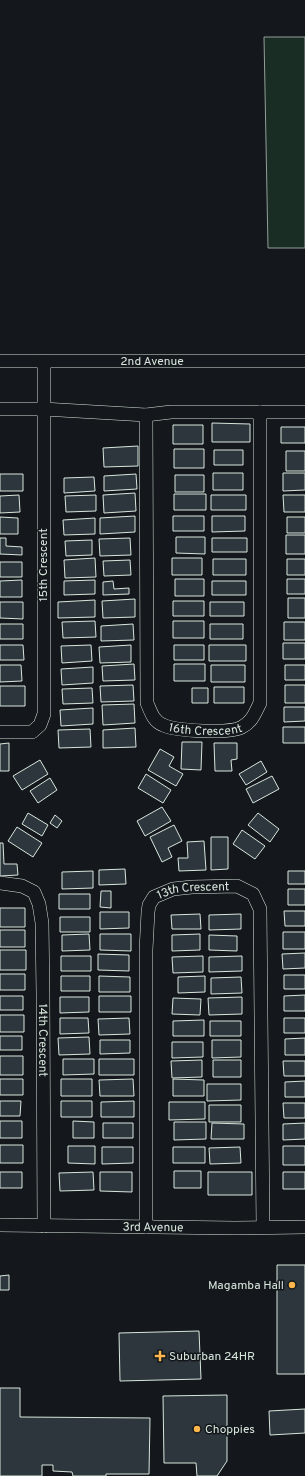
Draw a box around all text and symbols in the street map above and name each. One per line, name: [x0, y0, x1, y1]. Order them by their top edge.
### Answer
street label: 2nd Avenue: [120, 354, 184, 370]
street label: 15th Crescent: [36, 528, 52, 602]
street label: 16th Crescent: [167, 720, 245, 740]
street label: 13th Crescent: [155, 879, 230, 904]
street label: 14th Crescent: [34, 1003, 50, 1077]
street label: 3rd Avenue: [122, 1220, 184, 1236]
place label: Magamba Hall: [208, 1278, 284, 1294]
marker: Magamba Hall: [287, 1280, 297, 1290]
place label: Suburban 24HR: [169, 1349, 255, 1365]
marker: Suburban 24HR: [154, 1350, 166, 1362]
place label: Choppies: [205, 1422, 255, 1438]
marker: Choppies: [192, 1424, 202, 1434]

